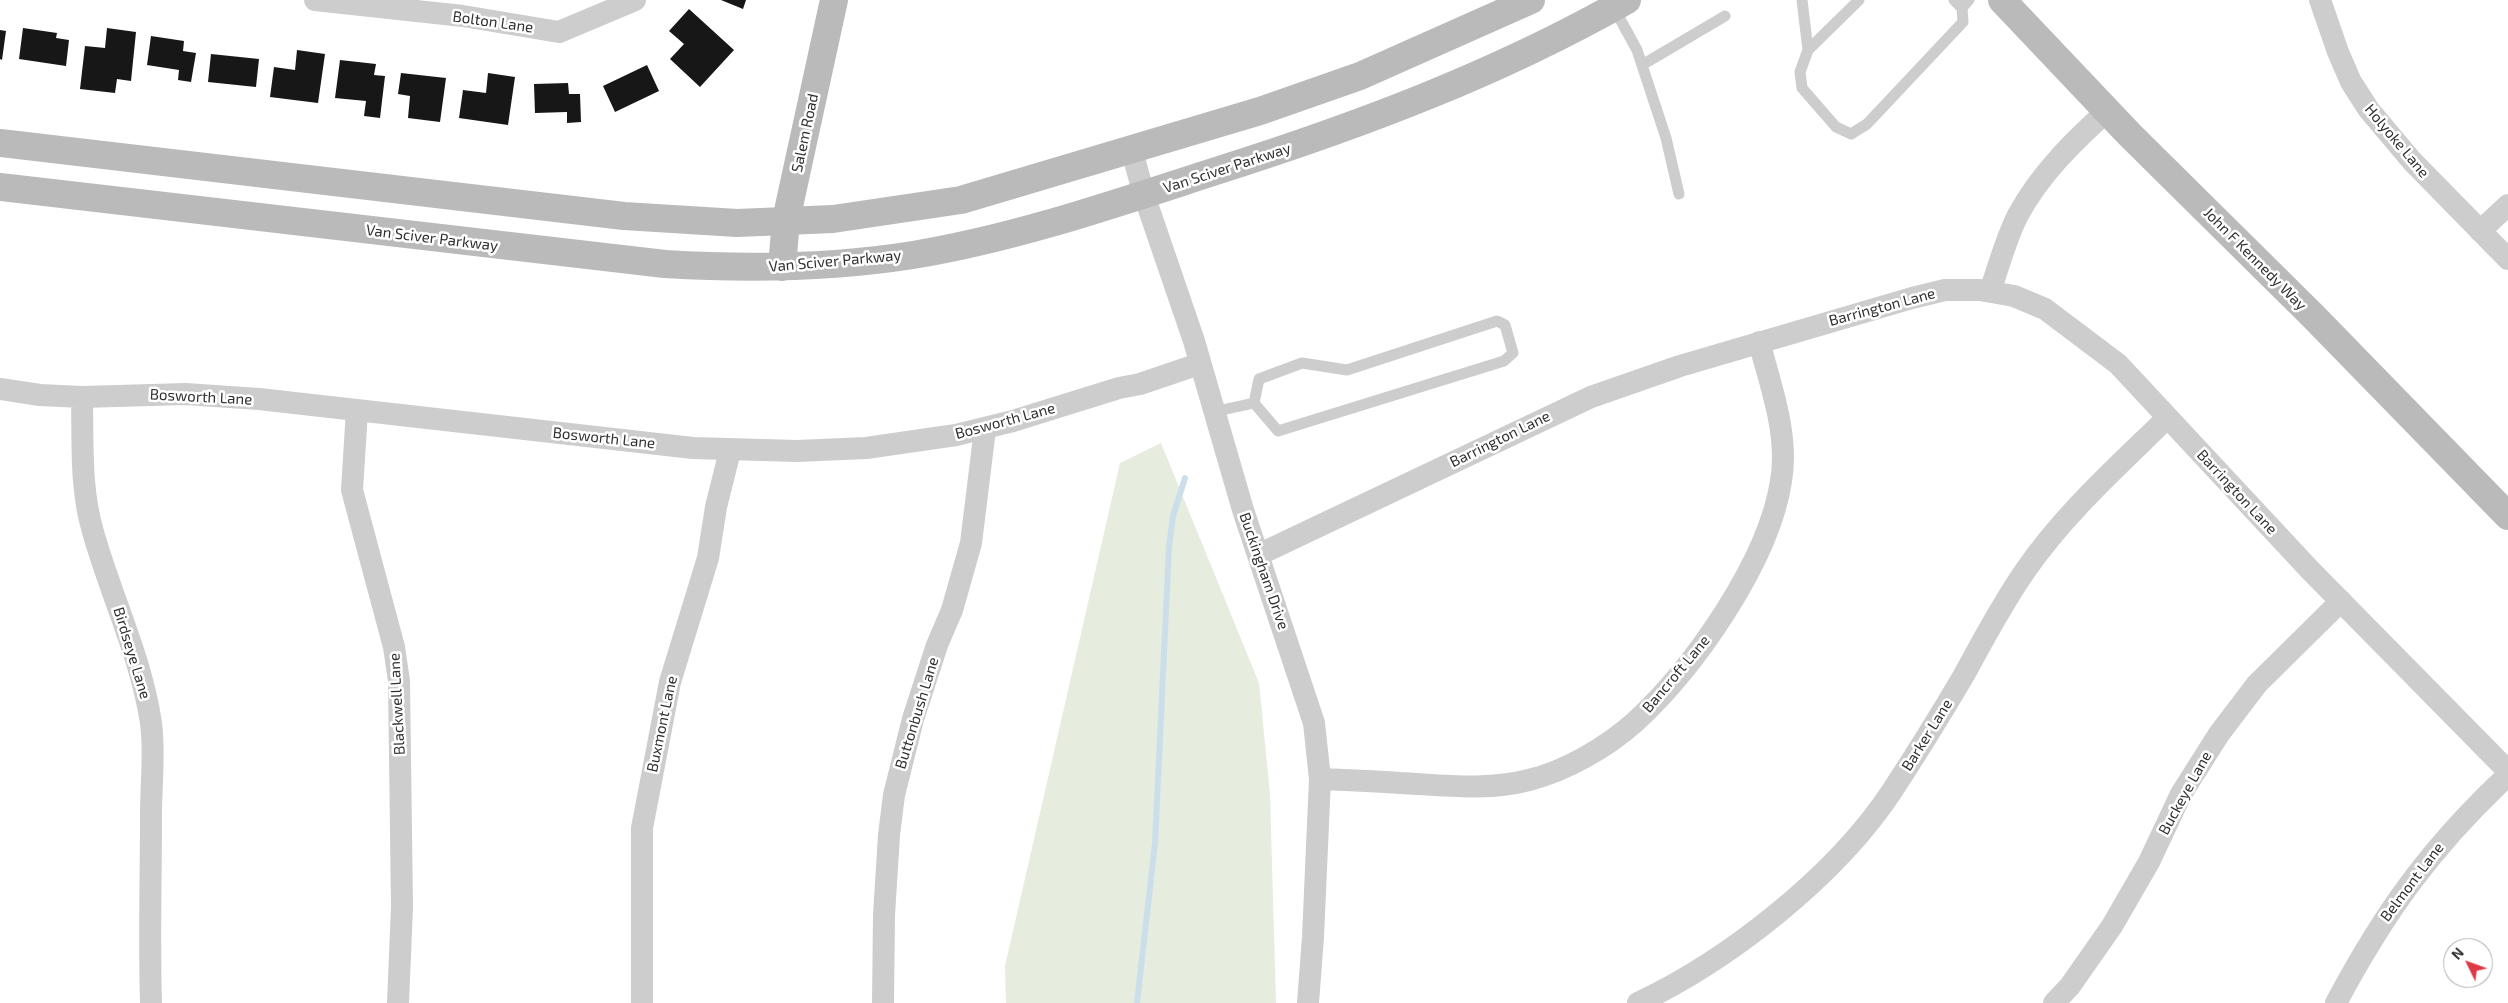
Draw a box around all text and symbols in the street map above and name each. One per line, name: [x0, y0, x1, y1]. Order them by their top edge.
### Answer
street label: Bolton Lane: [452, 7, 534, 37]
street label: Salem Road: [788, 92, 822, 174]
street label: Holyoke Lane: [2361, 101, 2433, 181]
street label: Van Sciver Parkway: [1161, 139, 1293, 197]
street label: John F Kennedy Way: [2200, 204, 2310, 314]
street label: Van Sciver Parkway: [365, 221, 499, 255]
street label: Van Sciver Parkway: [768, 246, 902, 276]
street label: Barrington Lane: [1827, 284, 1937, 330]
street label: Bosworth Lane: [149, 385, 253, 409]
street label: Bosworth Lane: [953, 399, 1057, 443]
street label: Barrington Lane: [1447, 407, 1553, 471]
street label: Bosworth Lane: [552, 424, 656, 452]
street label: Barrington Lane: [2193, 446, 2281, 538]
street label: Buckingham Drive: [1236, 510, 1292, 632]
street label: Birdseye Lane: [109, 605, 155, 701]
street label: Bancroft Lane: [1638, 632, 1714, 716]
street label: Blackwell Lane: [385, 652, 409, 756]
street label: Buttonbush Lane: [891, 655, 943, 771]
street label: Buxmont Lane: [643, 674, 681, 774]
street label: Barker Lane: [1898, 696, 1956, 774]
street label: Buckeye Lane: [2155, 748, 2215, 838]
street label: Belmont Lane: [2377, 839, 2447, 925]
north arrow: [2443, 938, 2493, 988]
text: N: [2448, 944, 2467, 963]

